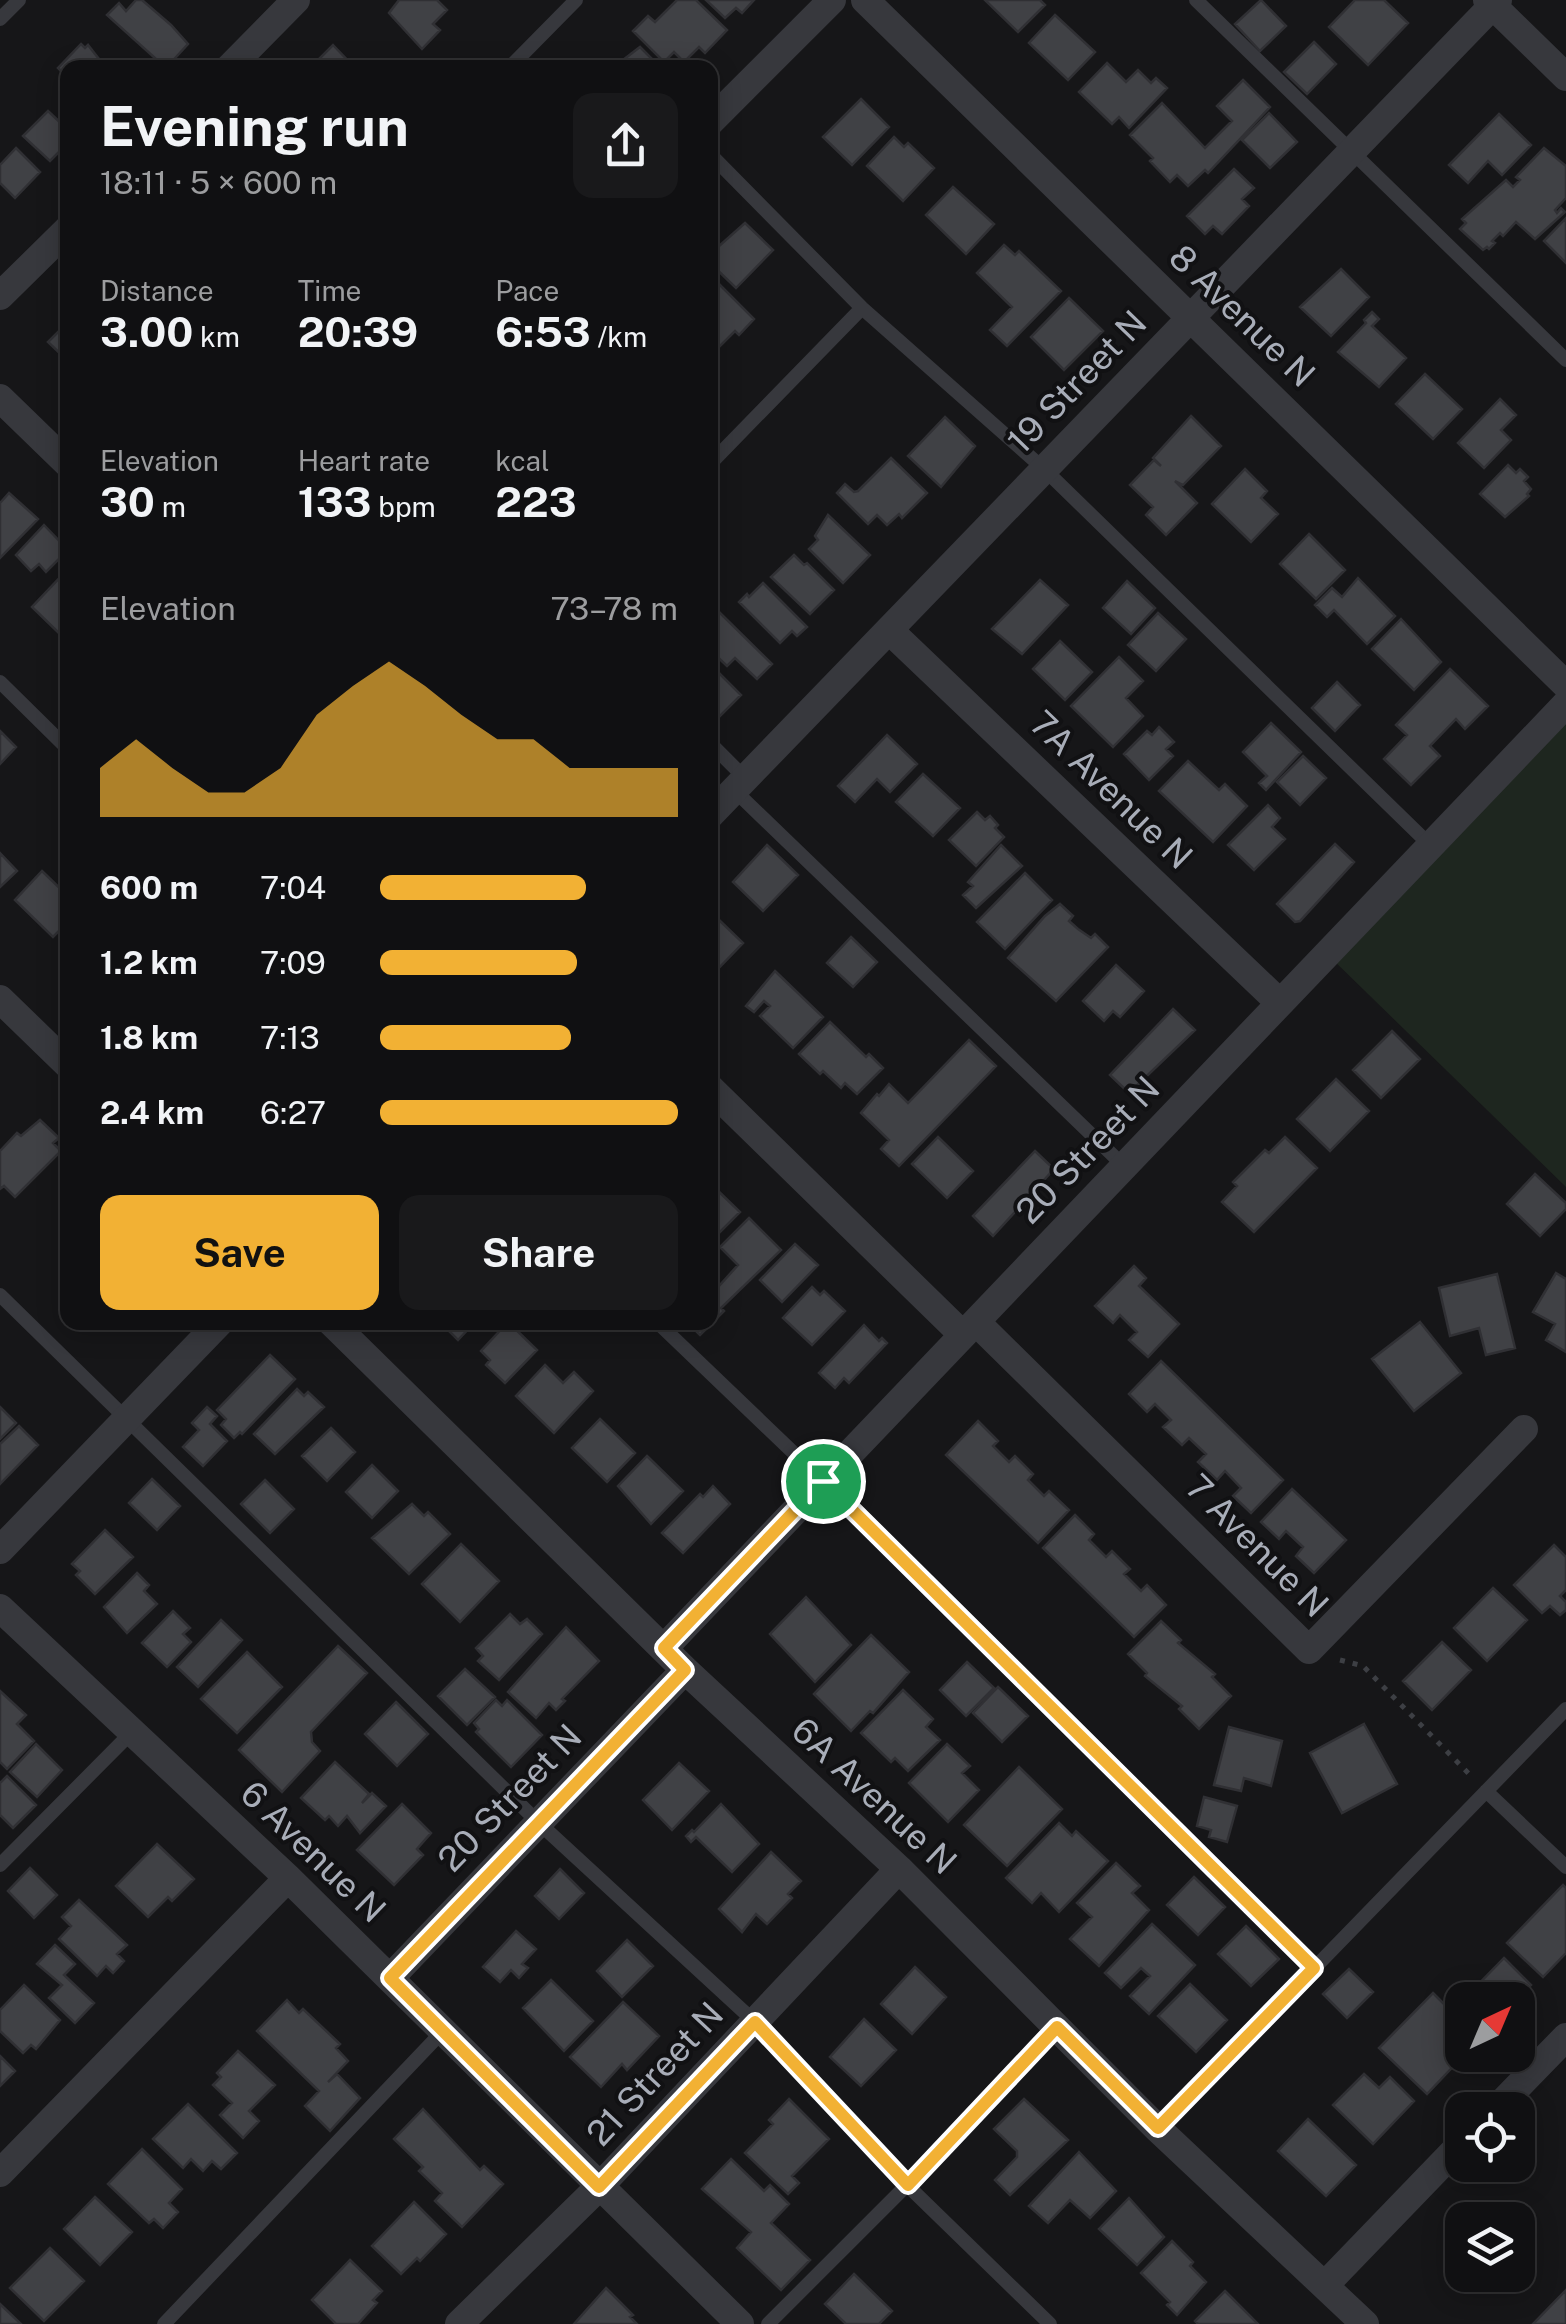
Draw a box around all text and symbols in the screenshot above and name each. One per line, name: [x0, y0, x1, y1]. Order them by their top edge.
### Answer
button: share: [573, 93, 678, 198]
text: Evening run: [100, 94, 409, 158]
text: 18:11 · 5 × 600 m: [100, 164, 337, 201]
street label: 8 Avenue N: [1161, 236, 1324, 395]
text: Distance: [100, 274, 214, 307]
text: Time: [298, 274, 361, 307]
text: Pace: [495, 274, 559, 307]
street label: 19 Street N: [999, 302, 1155, 461]
text: 3.00: [100, 307, 193, 356]
text: 20:39: [298, 307, 418, 356]
text: 6:53: [495, 307, 591, 356]
text: km: [193, 320, 240, 353]
text: /km: [591, 320, 647, 353]
text: Elevation: [100, 444, 219, 477]
text: Heart rate: [298, 444, 430, 477]
text: kcal: [495, 444, 549, 477]
text: 30: [100, 477, 155, 526]
text: 133: [298, 477, 371, 526]
text: 223: [495, 477, 577, 526]
text: m: [155, 490, 186, 523]
text: bpm: [371, 490, 436, 523]
text: Elevation: [100, 590, 236, 627]
text: 73–78 m: [550, 590, 678, 627]
street label: 7A Avenue N: [1022, 702, 1201, 877]
text: 600 m: [100, 869, 198, 906]
text: 7:04: [260, 869, 326, 906]
text: 1.2 km: [100, 944, 198, 981]
text: 7:09: [260, 944, 326, 981]
text: 1.8 km: [100, 1019, 198, 1056]
text: 7:13: [260, 1019, 320, 1056]
street label: 20 Street N: [1008, 1068, 1168, 1231]
text: 2.4 km: [100, 1094, 204, 1131]
text: 6:27: [260, 1094, 326, 1131]
button: Save: [100, 1195, 379, 1310]
button: Share: [399, 1195, 678, 1310]
pin: [781, 1439, 866, 1524]
icon: arrive: [796, 1454, 851, 1509]
street label: 7 Avenue N: [1178, 1466, 1337, 1625]
street label: 6A Avenue N: [784, 1709, 965, 1882]
street label: 20 Street N: [430, 1716, 590, 1879]
street label: 6 Avenue N: [233, 1773, 394, 1931]
north arrow: [1445, 1982, 1535, 2072]
map controls: [1445, 1982, 1535, 2292]
street label: 21 Street N: [578, 1994, 731, 2154]
button: locate: [1445, 2092, 1535, 2182]
button: layers: [1445, 2202, 1535, 2292]

